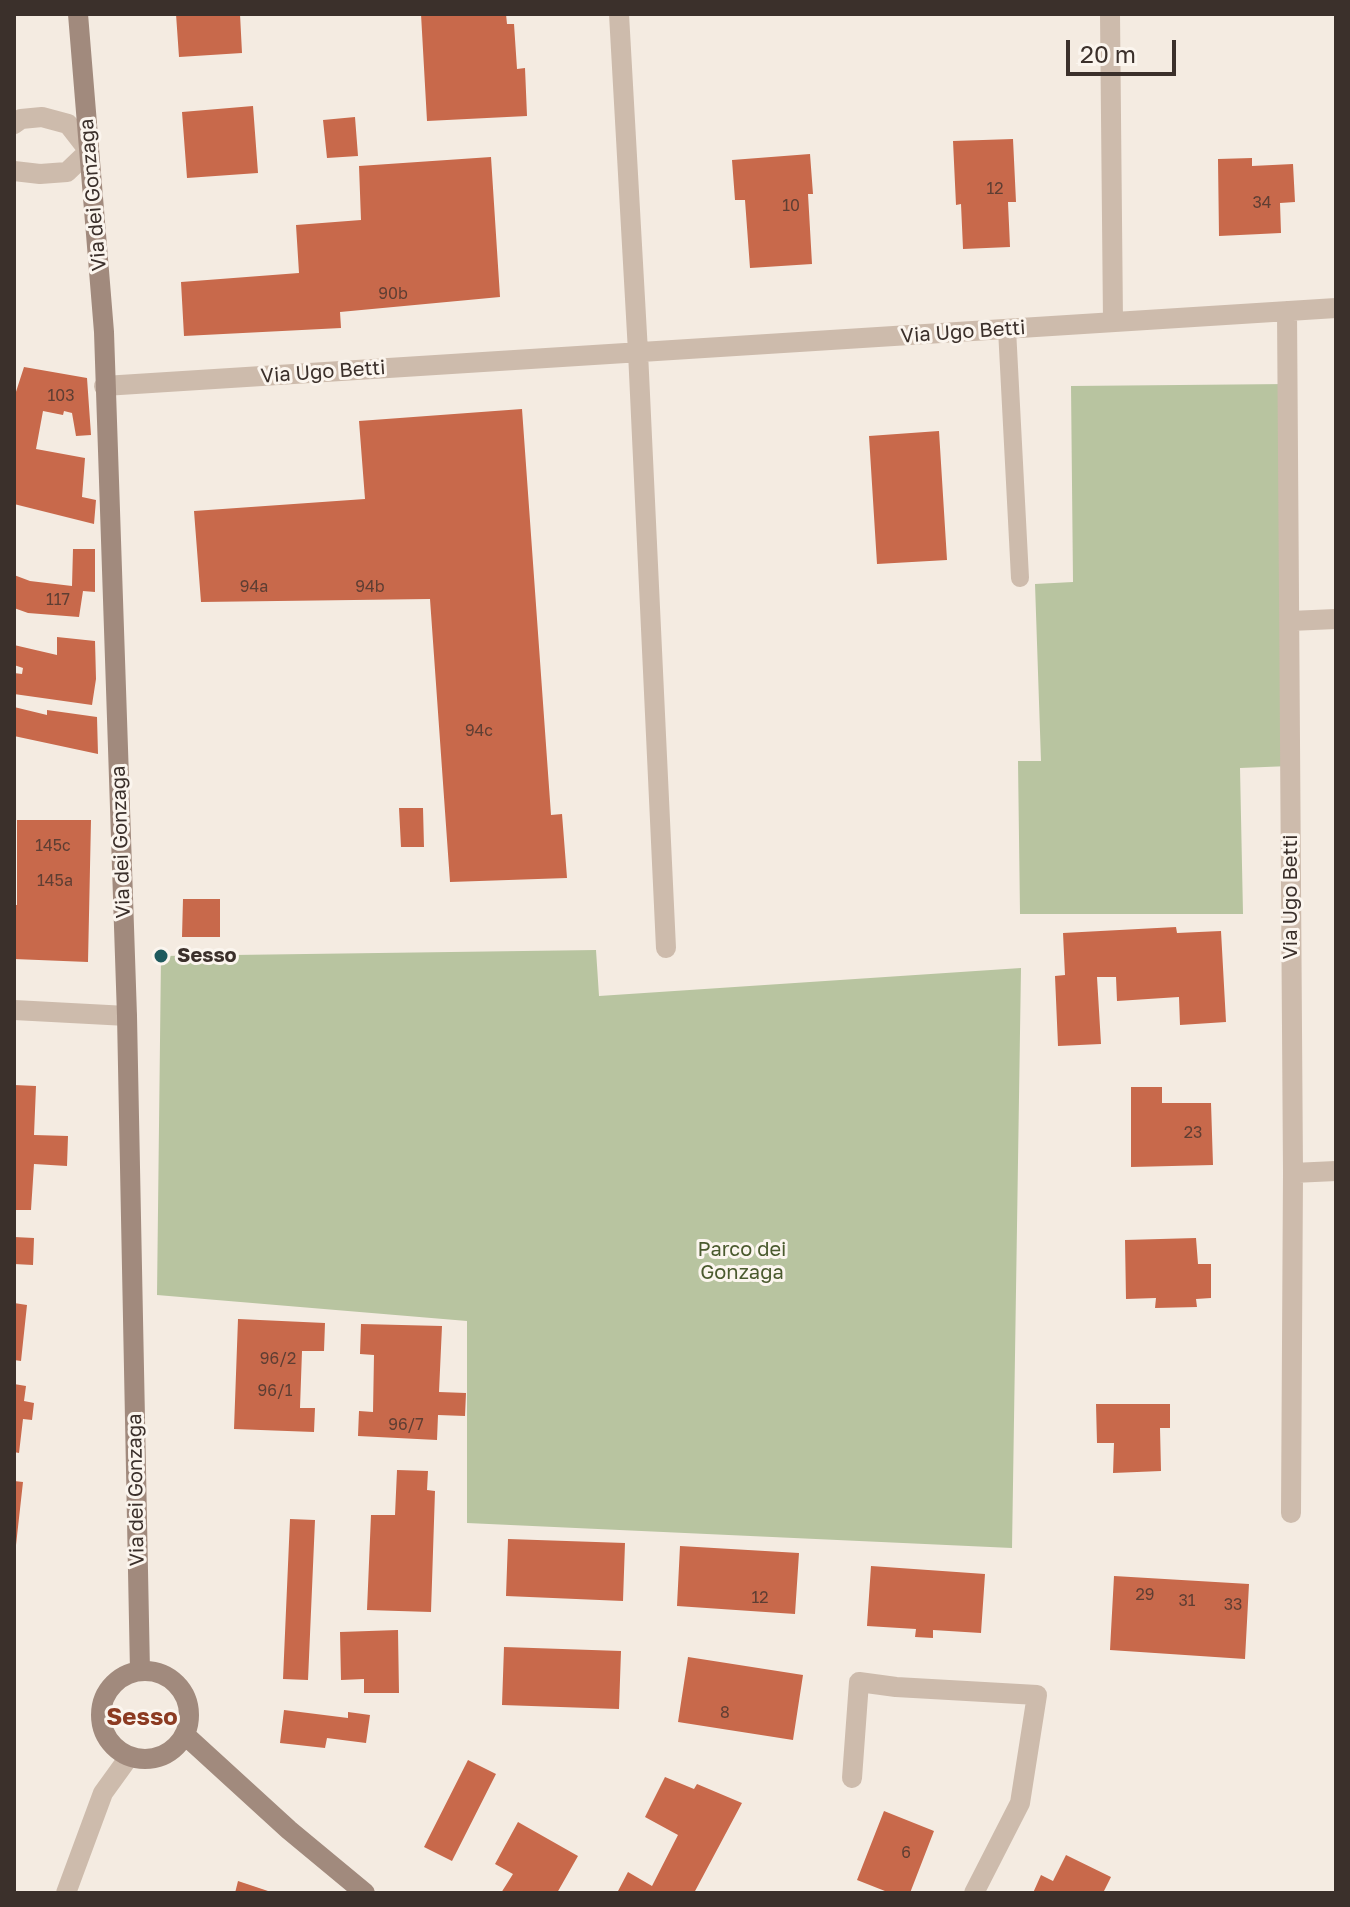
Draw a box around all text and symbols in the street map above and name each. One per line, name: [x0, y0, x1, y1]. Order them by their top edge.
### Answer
scale bar: [1070, 24, 1180, 74]
text: 20 m: [1080, 39, 1136, 68]
street label: Via dei Gonzaga: [74, 118, 112, 272]
house number: 12: [986, 179, 1004, 199]
house number: 34: [1252, 193, 1272, 213]
house number: 10: [782, 196, 800, 216]
house number: 90b: [378, 284, 408, 304]
street label: Via Ugo Betti: [900, 316, 1026, 348]
street label: Via Ugo Betti: [260, 356, 386, 388]
house number: 103: [47, 386, 75, 406]
house number: 94a: [240, 577, 268, 597]
house number: 94b: [355, 577, 385, 597]
house number: 117: [46, 590, 70, 610]
house number: 94c: [465, 721, 493, 741]
street label: Via dei Gonzaga: [106, 765, 136, 919]
street label: Via Ugo Betti: [1279, 834, 1303, 960]
house number: 145c: [35, 836, 71, 856]
house number: 145a: [37, 871, 73, 891]
place label: Sesso: [177, 944, 237, 968]
marker: Sesso: [152, 947, 170, 965]
house number: 23: [1184, 1123, 1202, 1143]
park label: Parco dei Gonzaga: [698, 1238, 786, 1285]
house number: 96/2: [260, 1349, 296, 1369]
house number: 96/1: [258, 1381, 292, 1401]
street label: Via dei Gonzaga: [123, 1413, 149, 1567]
house number: 96/7: [388, 1415, 424, 1435]
house number: 29: [1136, 1585, 1154, 1605]
house number: 12: [751, 1588, 769, 1608]
house number: 31: [1178, 1591, 1196, 1611]
house number: 33: [1224, 1595, 1242, 1615]
district label: Sesso: [106, 1703, 178, 1731]
house number: 8: [720, 1703, 730, 1723]
house number: 6: [901, 1843, 911, 1863]

